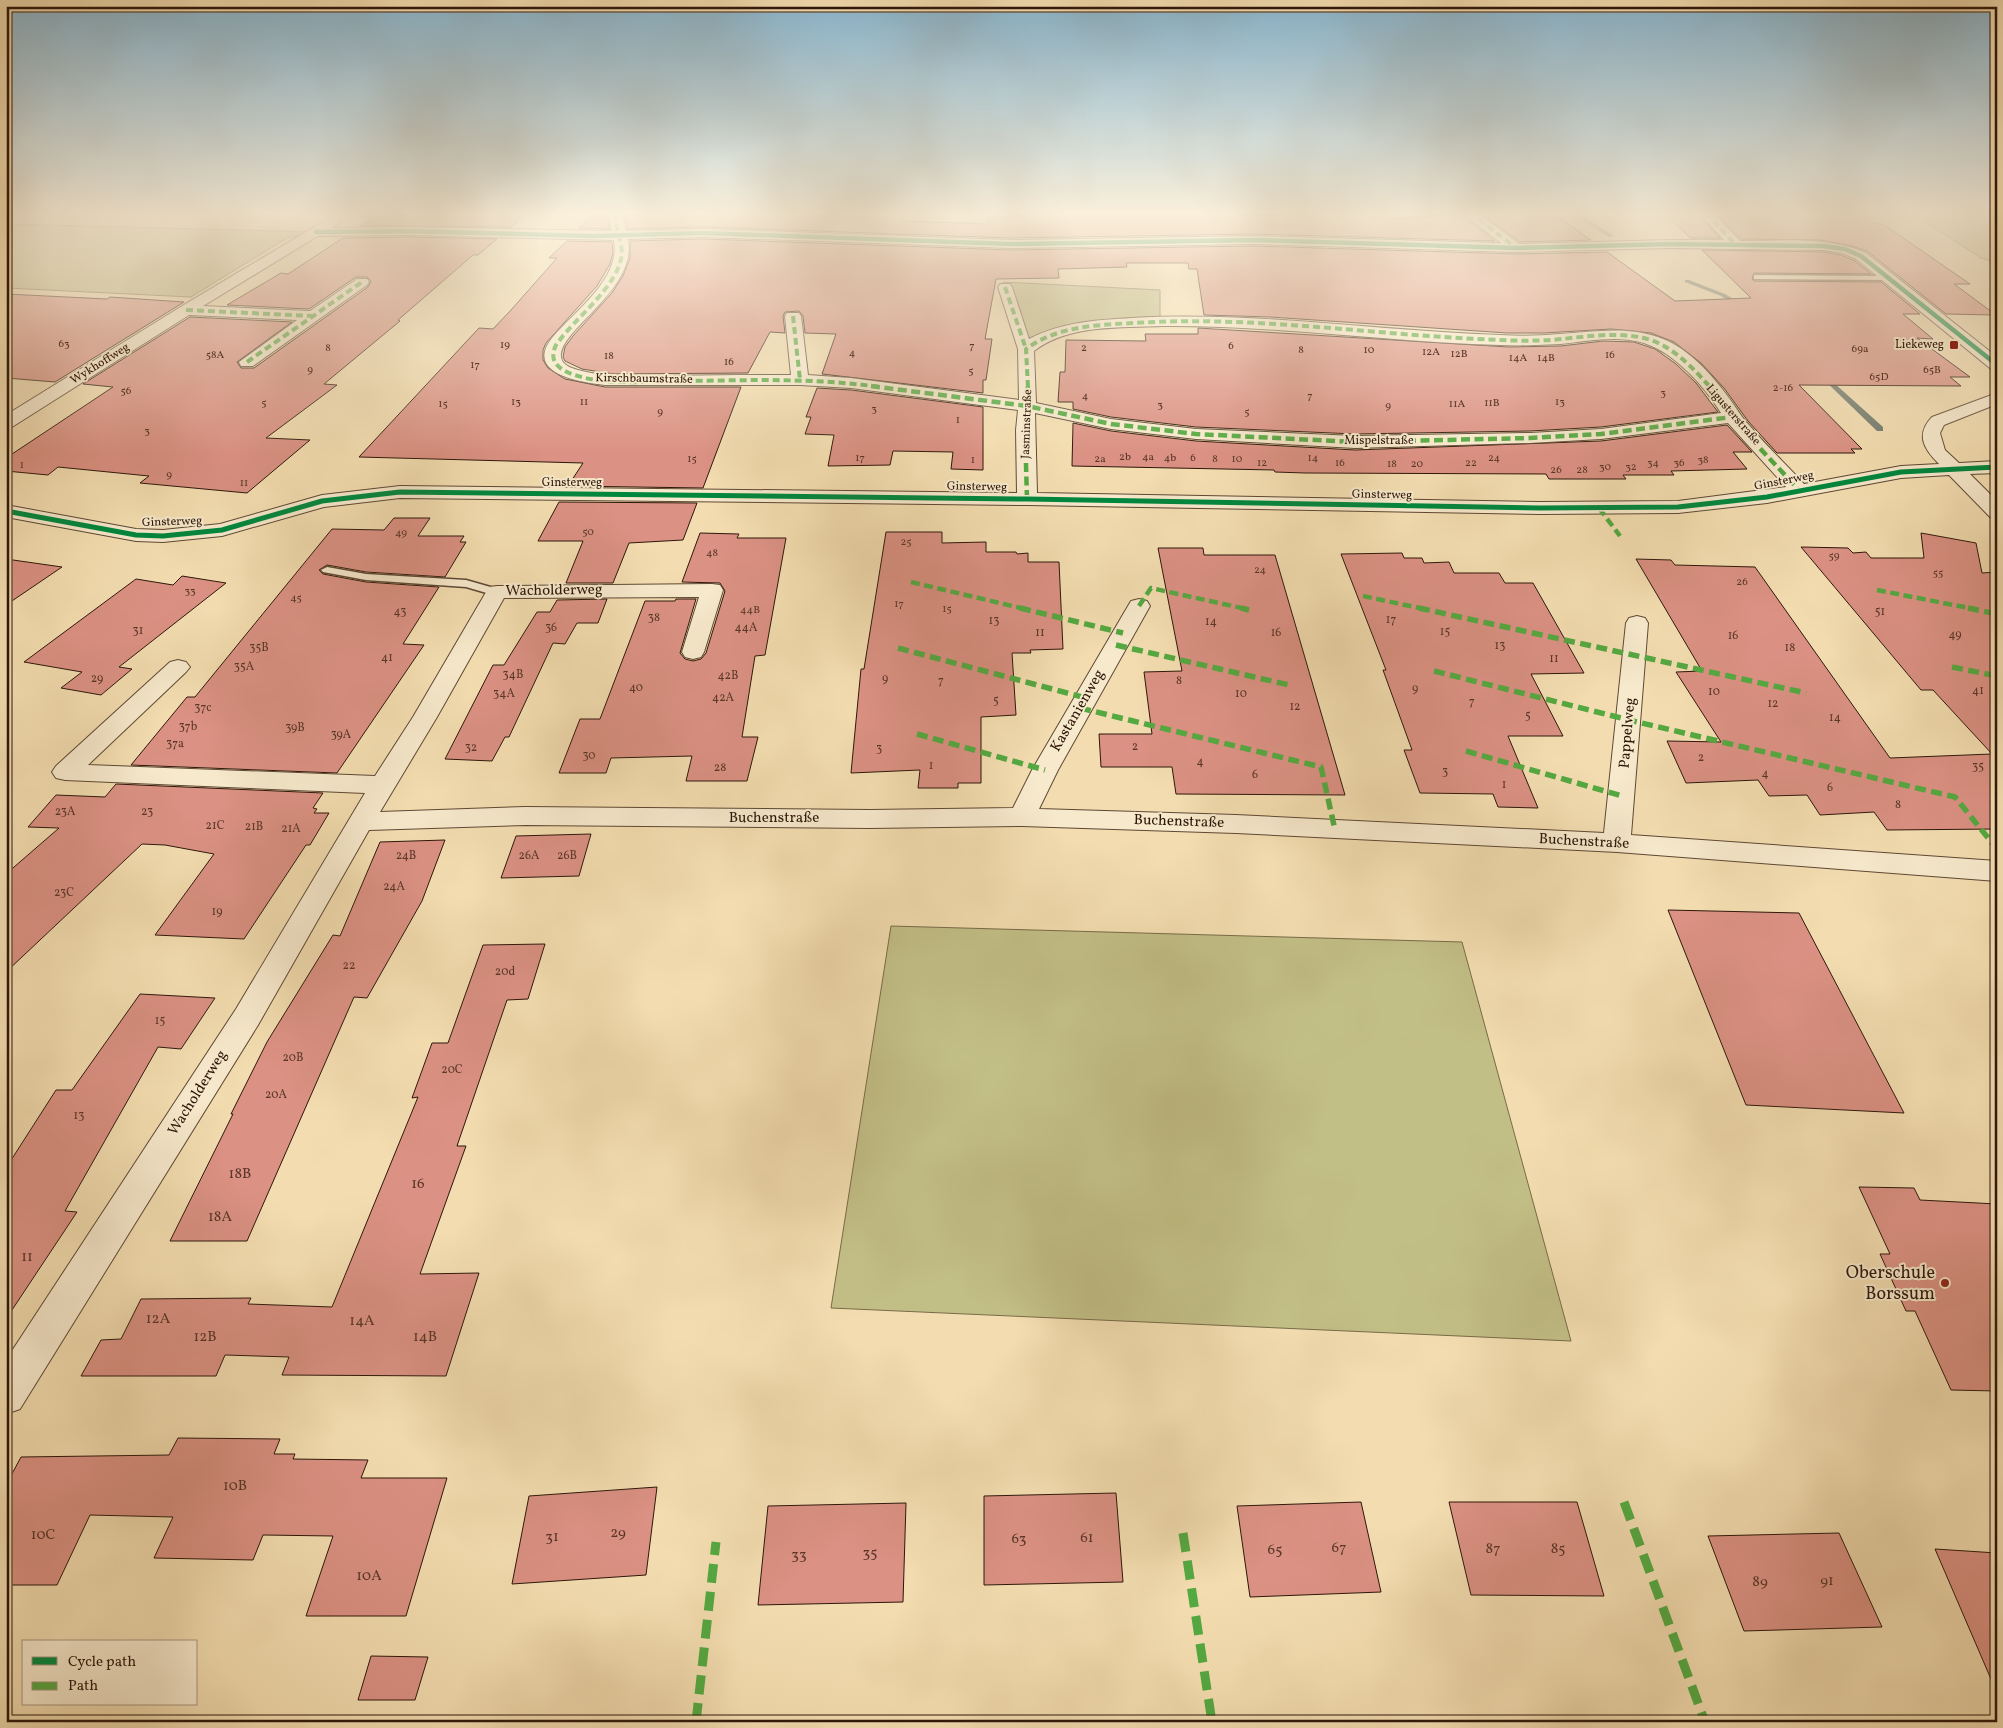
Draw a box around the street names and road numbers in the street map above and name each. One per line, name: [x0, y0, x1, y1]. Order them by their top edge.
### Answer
street label: Wykhoffweg: [67, 339, 133, 389]
street label: Kirschbaumstraße: [595, 370, 693, 388]
street label: Ligusterstraße: [1702, 381, 1764, 449]
street label: Jasminstraße: [1018, 389, 1036, 459]
street label: Mispelstraße: [1344, 433, 1414, 449]
street label: Ginsterweg: [1753, 467, 1815, 495]
street label: Ginsterweg: [542, 475, 602, 491]
street label: Ginsterweg: [947, 478, 1007, 496]
street label: Ginsterweg: [1352, 486, 1412, 504]
street label: Ginsterweg: [141, 513, 203, 531]
street label: Wacholderweg: [505, 580, 603, 602]
street label: Kastanienweg: [1046, 666, 1110, 756]
street label: Pappelweg: [1614, 696, 1642, 769]
street label: Buchenstraße: [729, 808, 819, 829]
street label: Buchenstraße: [1133, 810, 1225, 834]
street label: Buchenstraße: [1538, 829, 1630, 855]
street label: Wacholderweg: [163, 1046, 233, 1140]

